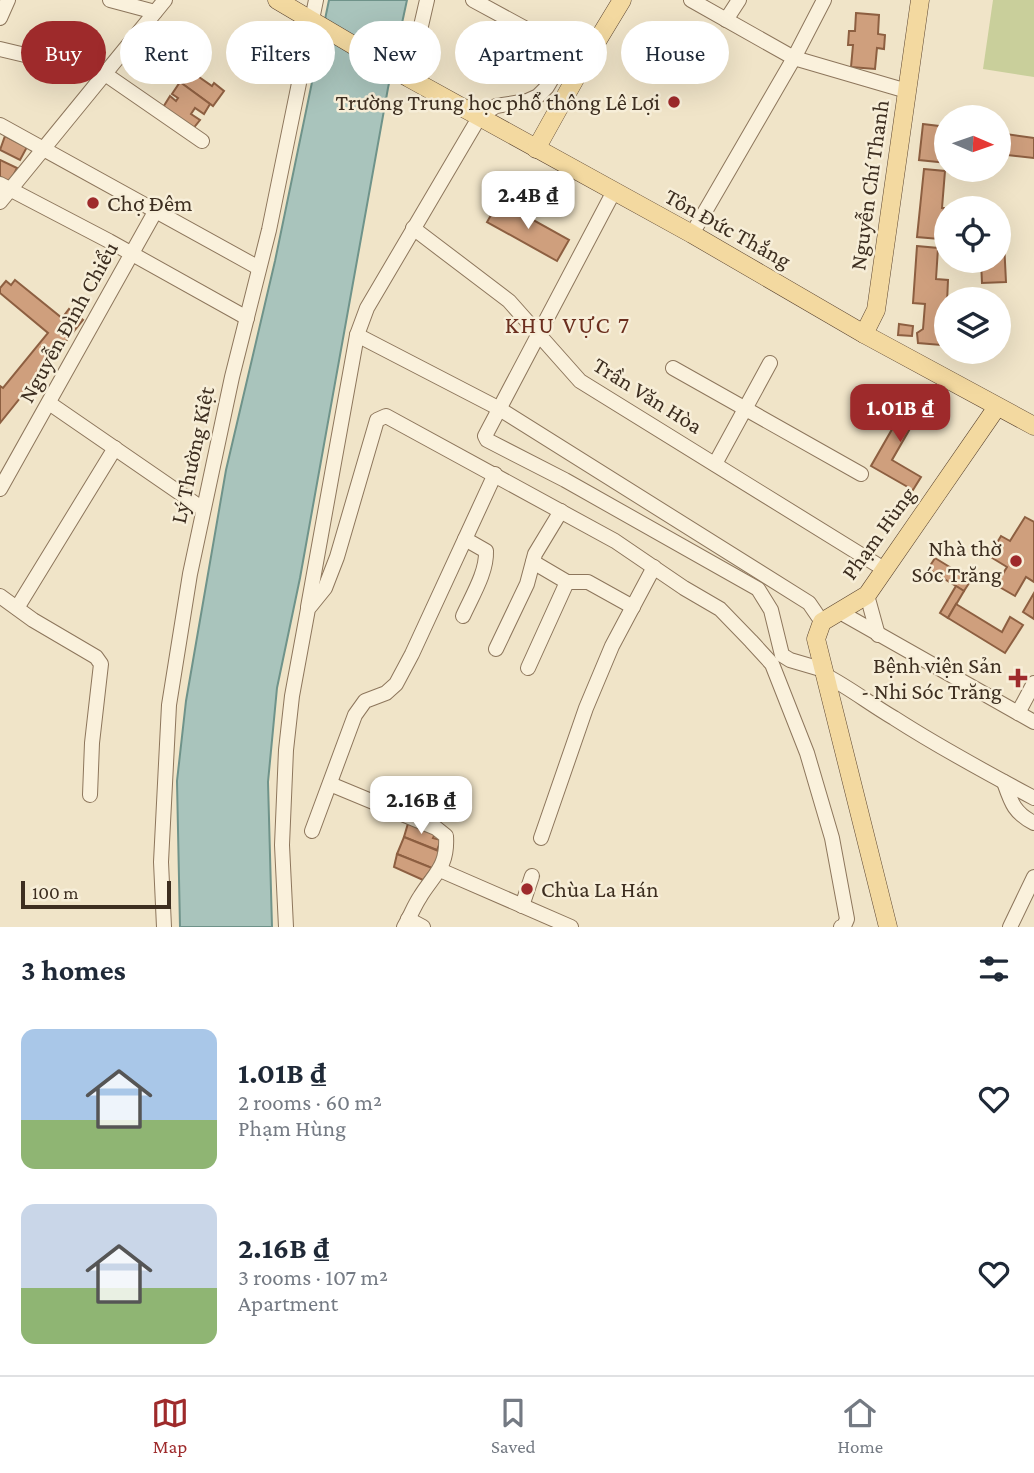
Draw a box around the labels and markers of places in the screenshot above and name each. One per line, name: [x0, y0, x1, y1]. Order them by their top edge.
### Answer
place label: Trường Trung học phổ thông Lê Lợi: [336, 89, 660, 115]
marker: Trường Trung học phổ thông Lê Lợi: [666, 94, 682, 110]
pin: 2.4B ₫: [471, 172, 585, 231]
place label: Chợ Đêm: [107, 190, 193, 216]
marker: Chợ Đêm: [85, 195, 101, 211]
pin: 1.01B ₫: [835, 384, 965, 444]
place label: Nhà thờ Sóc Trăng: [912, 535, 1002, 587]
marker: Nhà thờ Sóc Trăng: [1008, 553, 1024, 569]
place label: Bệnh viện Sản - Nhi Sóc Trăng: [861, 652, 1002, 704]
marker: Bệnh viện Sản - Nhi Sóc Trăng: [1008, 668, 1028, 688]
pin: 2.16B ₫: [356, 776, 486, 836]
place label: Chùa La Hán: [541, 876, 659, 902]
marker: Chùa La Hán: [519, 881, 535, 897]

